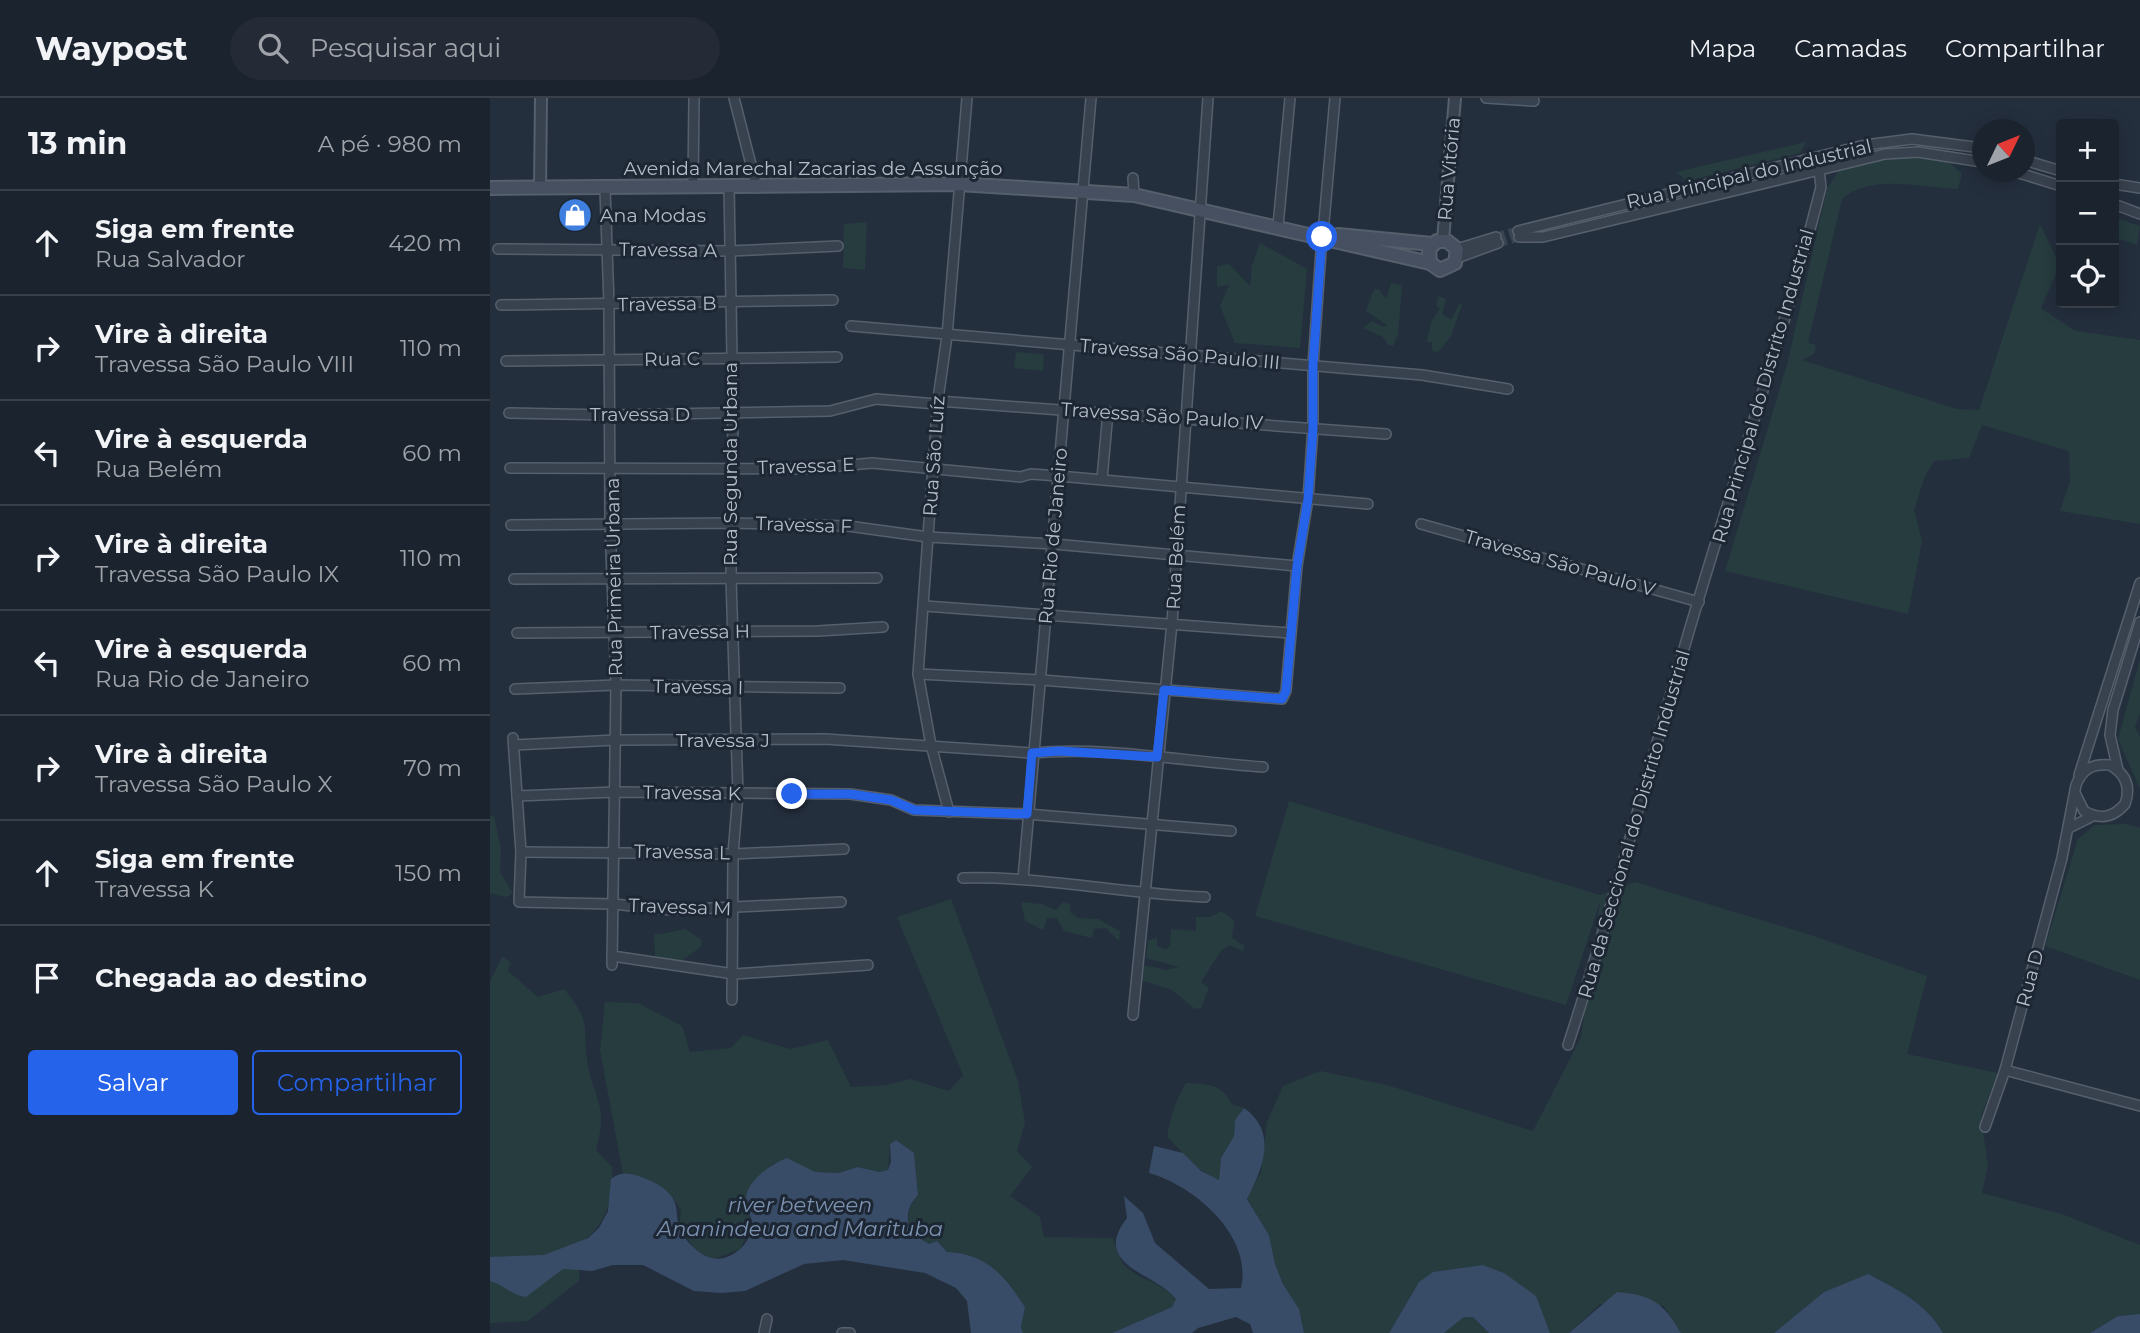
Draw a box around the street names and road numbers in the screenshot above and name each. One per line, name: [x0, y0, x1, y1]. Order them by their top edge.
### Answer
street label: Rua Vitória: [1433, 116, 1465, 222]
street label: Rua Principal do Industrial: [1624, 135, 1874, 213]
street label: Avenida Marechal Zacarias de Assunção: [624, 157, 1003, 180]
street label: Rua Principal do Distrito Industrial: [1707, 226, 1819, 546]
street label: Travessa A: [619, 238, 718, 262]
street label: Travessa B: [617, 292, 717, 316]
street label: Travessa São Paulo III: [1079, 334, 1281, 374]
street label: Rua C: [644, 347, 700, 371]
street label: Rua Segunda Urbana: [719, 362, 742, 566]
street label: Rua São Luíz: [918, 395, 950, 517]
street label: Travessa São Paulo IV: [1060, 397, 1265, 435]
street label: Travessa D: [590, 403, 690, 426]
street label: Rua Rio de Janeiro: [1034, 447, 1072, 625]
street label: Travessa E: [757, 453, 855, 479]
street label: Rua Primeira Urbana: [601, 477, 627, 677]
street label: Rua Belém: [1162, 504, 1190, 610]
street label: Travessa F: [755, 512, 853, 538]
street label: Travessa São Paulo V: [1462, 525, 1659, 601]
street label: Travessa H: [650, 620, 750, 644]
street label: Rua da Seccional do Distrito Industrial: [1573, 647, 1695, 1001]
street label: Travessa I: [653, 675, 743, 699]
street label: Travessa J: [676, 729, 770, 752]
street label: Travessa K: [643, 781, 742, 805]
street label: Travessa L: [634, 840, 731, 864]
street label: Travessa M: [628, 894, 732, 920]
street label: Rua D: [2011, 947, 2049, 1009]

